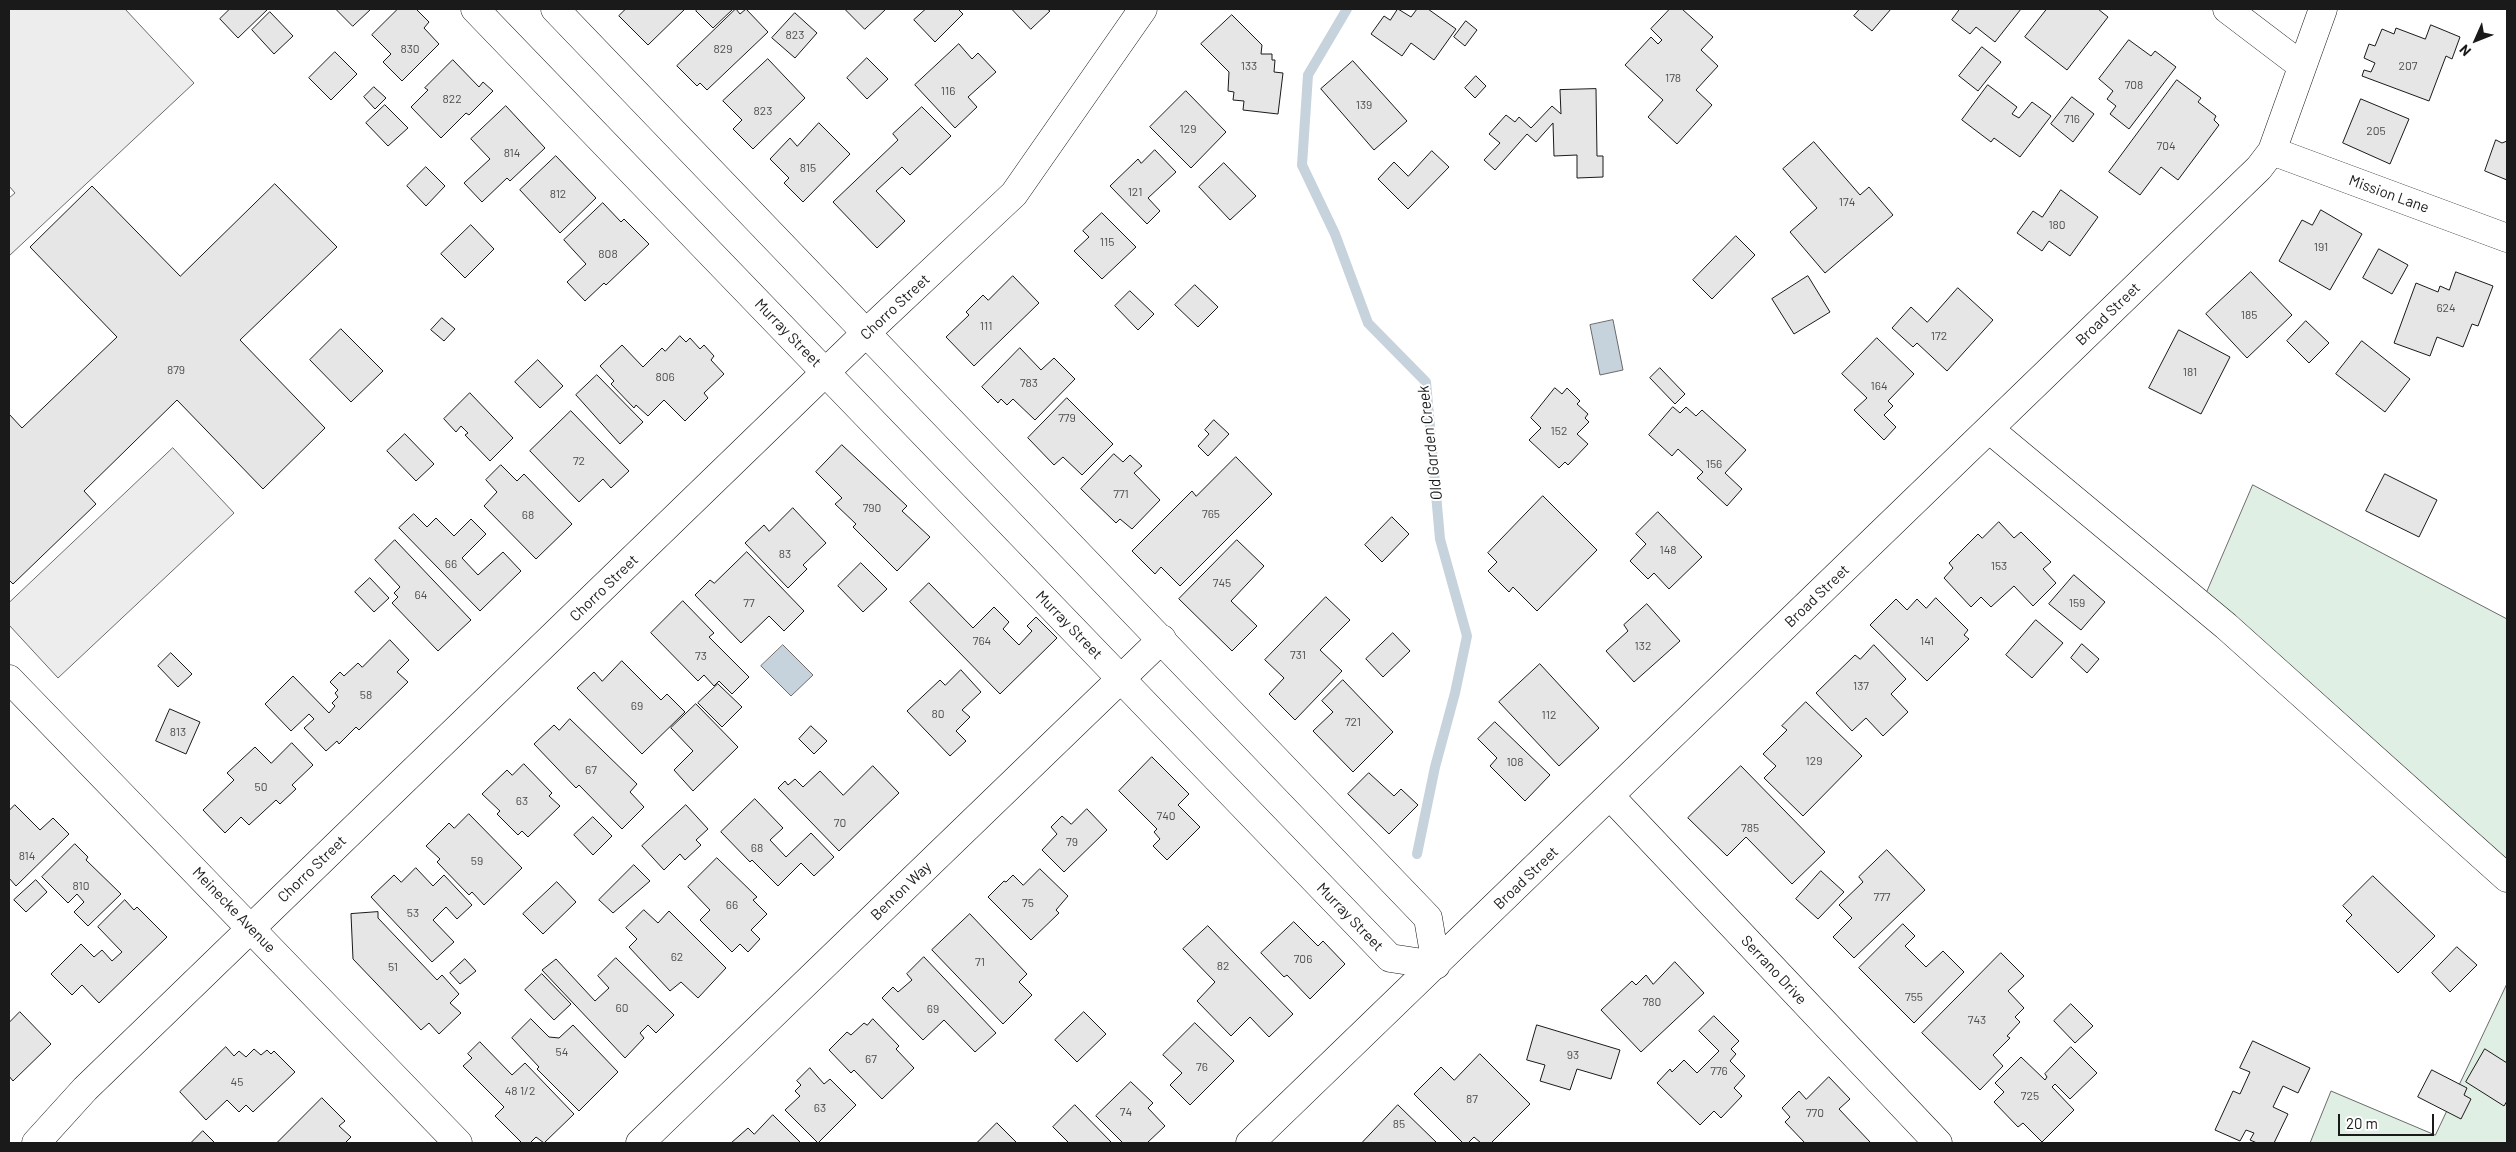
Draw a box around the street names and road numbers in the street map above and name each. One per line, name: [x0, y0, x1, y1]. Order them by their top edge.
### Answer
street label: Mission Lane: [2346, 171, 2432, 217]
street label: Chorro Street: [857, 270, 933, 344]
street label: Broad Street: [2072, 279, 2144, 349]
street label: Murray Street: [751, 295, 825, 371]
street label: Chorro Street: [566, 551, 642, 625]
street label: Broad Street: [1781, 561, 1853, 631]
street label: Murray Street: [1032, 587, 1106, 663]
street label: Chorro Street: [274, 832, 350, 906]
street label: Broad Street: [1490, 843, 1562, 913]
street label: Benton Way: [867, 858, 935, 924]
street label: Meinecke Avenue: [189, 863, 279, 957]
street label: Murray Street: [1313, 879, 1387, 955]
street label: Serrano Drive: [1737, 932, 1811, 1008]

